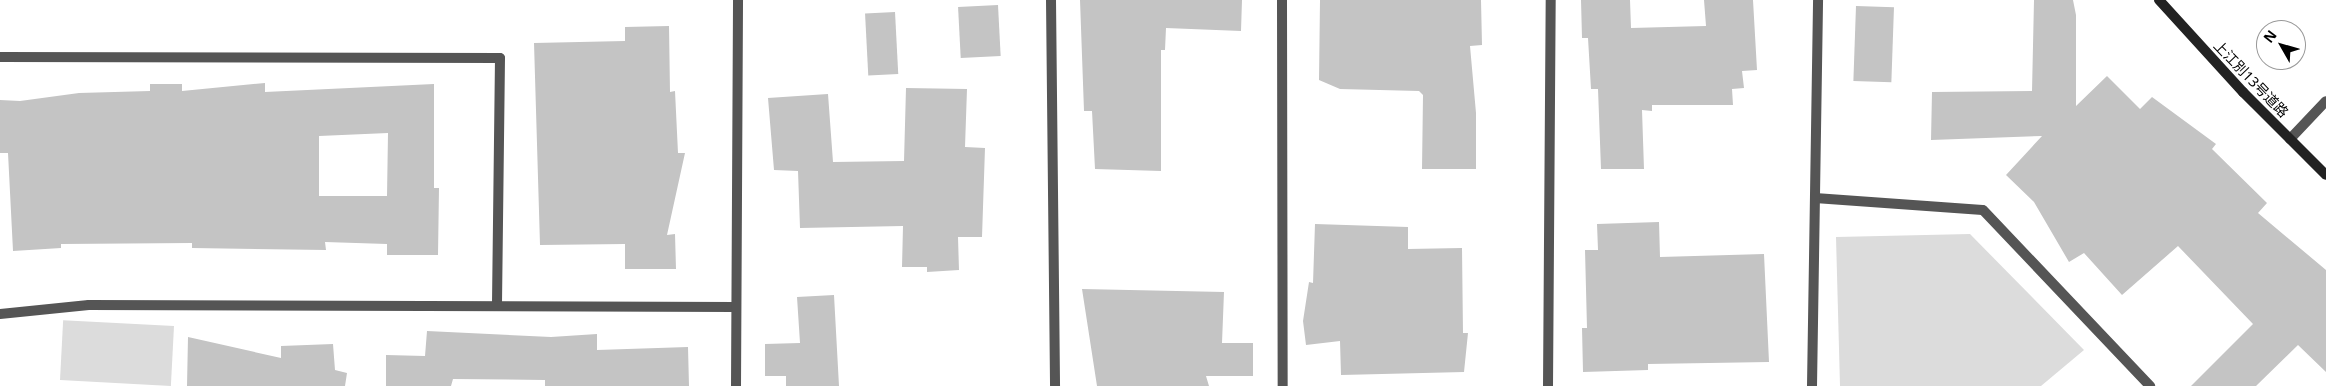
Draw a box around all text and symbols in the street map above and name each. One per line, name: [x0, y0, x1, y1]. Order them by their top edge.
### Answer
north arrow: [2256, 20, 2306, 70]
text: N: [2259, 26, 2281, 46]
street label: 上江別13号道路: [2210, 37, 2292, 121]

